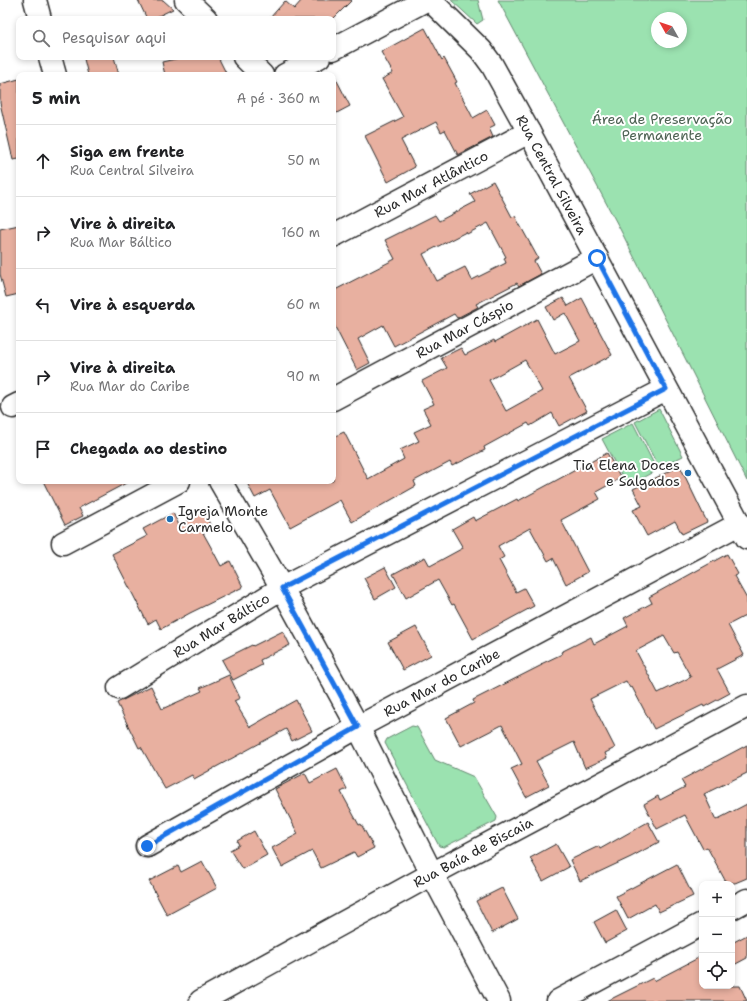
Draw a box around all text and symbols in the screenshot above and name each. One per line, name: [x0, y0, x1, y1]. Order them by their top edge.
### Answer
north arrow: [651, 12, 687, 48]
search box: [16, 16, 336, 60]
icon: search: [30, 27, 52, 49]
text: Pesquisar aqui: [62, 28, 166, 48]
text: 5 min: [32, 87, 80, 109]
text: A pé · 360 m: [237, 90, 320, 107]
park label: Área de Preservação Permanente: [592, 110, 732, 144]
street label: Rua Central Silveira: [512, 112, 592, 238]
text: Siga em frente: [70, 142, 185, 162]
street label: Rua Mar Atlântico: [371, 146, 491, 222]
icon: ahead: [32, 150, 54, 172]
text: 50 m: [287, 152, 320, 169]
text: Rua Central Silveira: [70, 162, 194, 179]
text: Vire à direita: [70, 214, 175, 234]
icon: right: [32, 222, 54, 244]
text: 160 m: [282, 224, 320, 241]
text: Rua Mar Báltico: [70, 234, 172, 251]
route start: [588, 249, 606, 267]
icon: left: [32, 294, 54, 316]
text: Vire à esquerda: [70, 295, 195, 315]
street label: Rua Mar Cáspio: [413, 295, 516, 362]
text: 60 m: [287, 296, 320, 313]
text: Vire à direita: [70, 358, 175, 378]
icon: right: [32, 366, 54, 388]
text: 90 m: [286, 368, 320, 385]
text: Rua Mar do Caribe: [70, 378, 190, 395]
icon: arrive: [32, 438, 54, 460]
text: Chegada ao destino: [70, 439, 227, 459]
place label: Tia Elena Doces e Salgados: [573, 456, 680, 490]
marker: Tia Elena Doces e Salgados: [683, 468, 693, 478]
place label: Igreja Monte Carmelo: [178, 502, 268, 536]
marker: Igreja Monte Carmelo: [165, 514, 175, 524]
street label: Rua Mar Báltico: [170, 589, 273, 662]
street label: Rua Mar do Caribe: [380, 644, 503, 721]
street label: Rua Baía de Biscaia: [410, 813, 536, 892]
route end: [138, 837, 156, 855]
map controls: [699, 881, 735, 989]
button: +: [699, 881, 735, 917]
button: −: [699, 917, 735, 953]
button: locate: [699, 953, 735, 989]

